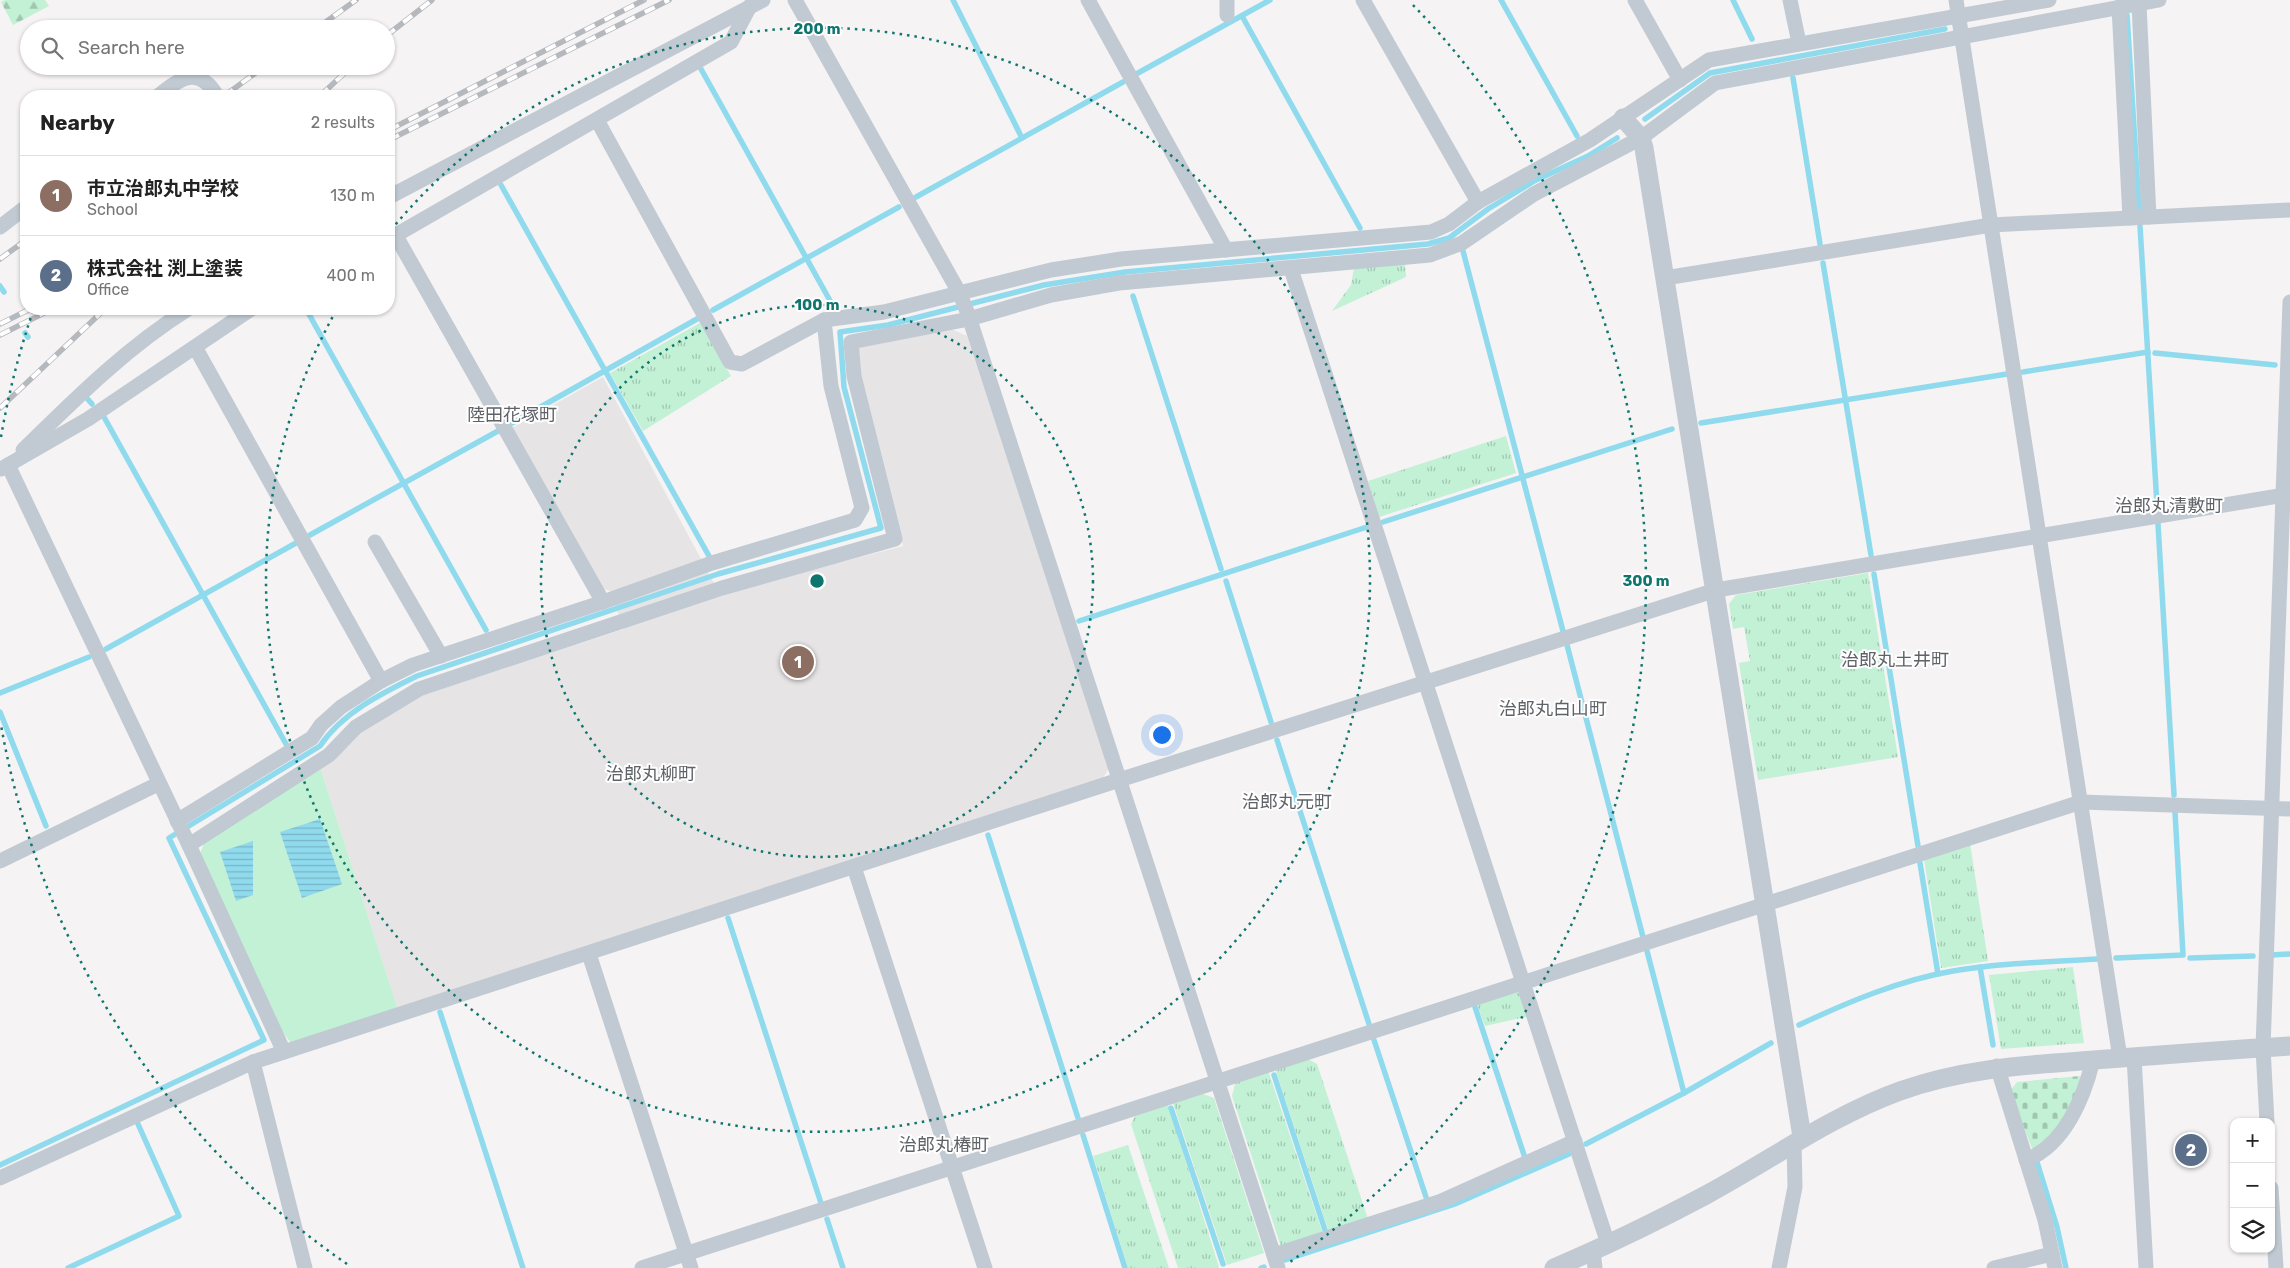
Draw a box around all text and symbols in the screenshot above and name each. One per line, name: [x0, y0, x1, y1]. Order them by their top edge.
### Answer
search box: [20, 20, 395, 75]
text: 200 m: [793, 20, 841, 38]
icon: search: [38, 34, 66, 62]
text: Search here: [78, 36, 185, 59]
text: Nearby: [40, 110, 115, 135]
text: 2 results: [311, 113, 375, 132]
text: 市立治郎丸中学校: [87, 177, 239, 200]
text: 1: [52, 186, 60, 205]
text: 130 m: [330, 186, 375, 205]
text: School: [87, 200, 138, 219]
text: 株式会社 渕上塗装: [87, 257, 243, 280]
text: 2: [51, 266, 61, 285]
text: 400 m: [327, 266, 375, 285]
text: Office: [87, 280, 129, 299]
text: 100 m: [795, 296, 839, 314]
district label: 陸田花塚町: [467, 404, 557, 426]
district label: 治郎丸清敷町: [2115, 495, 2223, 517]
centre of rings: [808, 572, 826, 590]
text: 300 m: [1622, 572, 1670, 590]
pin: 1: [782, 643, 814, 681]
district label: 治郎丸土井町: [1841, 649, 1949, 671]
district label: 治郎丸白山町: [1499, 698, 1607, 720]
your location: [1149, 722, 1175, 748]
district label: 治郎丸柳町: [606, 763, 696, 785]
district label: 治郎丸元町: [1242, 791, 1332, 813]
map controls: [2230, 1118, 2275, 1253]
button: +: [2230, 1118, 2275, 1163]
pin: 2: [2175, 1131, 2207, 1169]
district label: 治郎丸椿町: [899, 1134, 989, 1156]
button: −: [2230, 1163, 2275, 1208]
button: layers: [2230, 1208, 2275, 1253]

